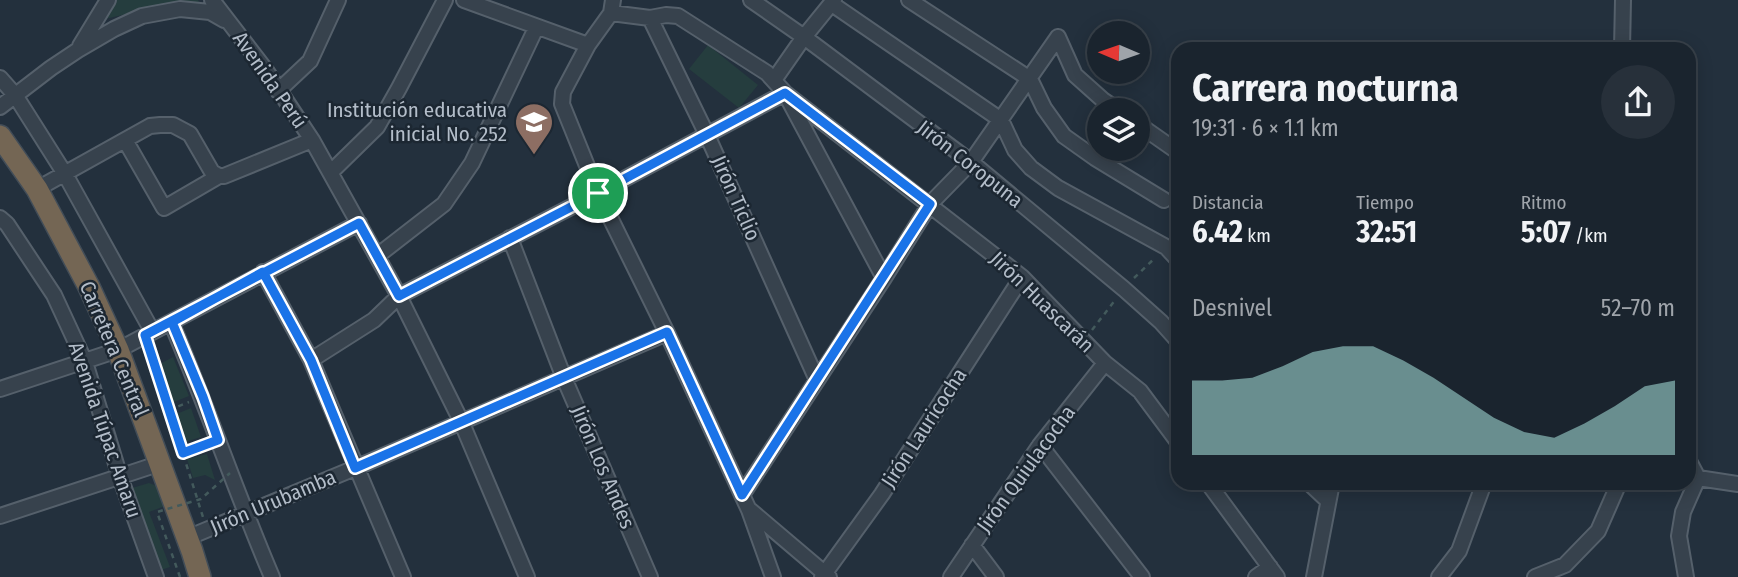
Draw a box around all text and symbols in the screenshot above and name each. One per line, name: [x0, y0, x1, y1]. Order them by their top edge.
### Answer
north arrow: [1087, 21, 1150, 84]
map controls: [1087, 21, 1150, 161]
street label: Avenida Perú: [227, 26, 313, 134]
text: Carrera nocturna: [1192, 65, 1459, 111]
button: share: [1601, 65, 1675, 139]
place label: Institución educativa inicial No. 252: [327, 97, 507, 147]
button: layers: [1087, 98, 1150, 161]
school or university icon: Institución educativa inicial No. 252: [513, 101, 555, 156]
text: 19:31 · 6 × 1.1 km: [1192, 114, 1339, 142]
street label: Jirón Coropuna: [912, 115, 1028, 213]
street label: Jirón Ticlio: [706, 151, 766, 245]
pin: [568, 163, 628, 223]
icon: arrive: [579, 174, 617, 212]
text: Distancia: [1192, 191, 1264, 214]
text: Tiempo: [1356, 191, 1414, 214]
text: Ritmo: [1521, 191, 1567, 214]
text: 6.42: [1192, 214, 1243, 250]
text: 32:51: [1356, 214, 1417, 250]
text: 5:07: [1521, 214, 1571, 250]
text: km: [1243, 224, 1271, 247]
text: /km: [1571, 224, 1608, 247]
street label: Jirón Huascarán: [985, 246, 1099, 358]
street label: Carretera Central: [74, 277, 154, 421]
text: Desnivel: [1192, 294, 1272, 322]
text: 52–70 m: [1601, 294, 1675, 322]
street label: Avenida Túpac Amaru: [63, 339, 147, 521]
street label: Jirón Lauricocha: [876, 363, 972, 493]
street label: Jirón Quiulacocha: [971, 400, 1081, 538]
street label: Jirón Los Andes: [565, 401, 641, 533]
street label: Jirón Urubamba: [206, 464, 340, 540]

